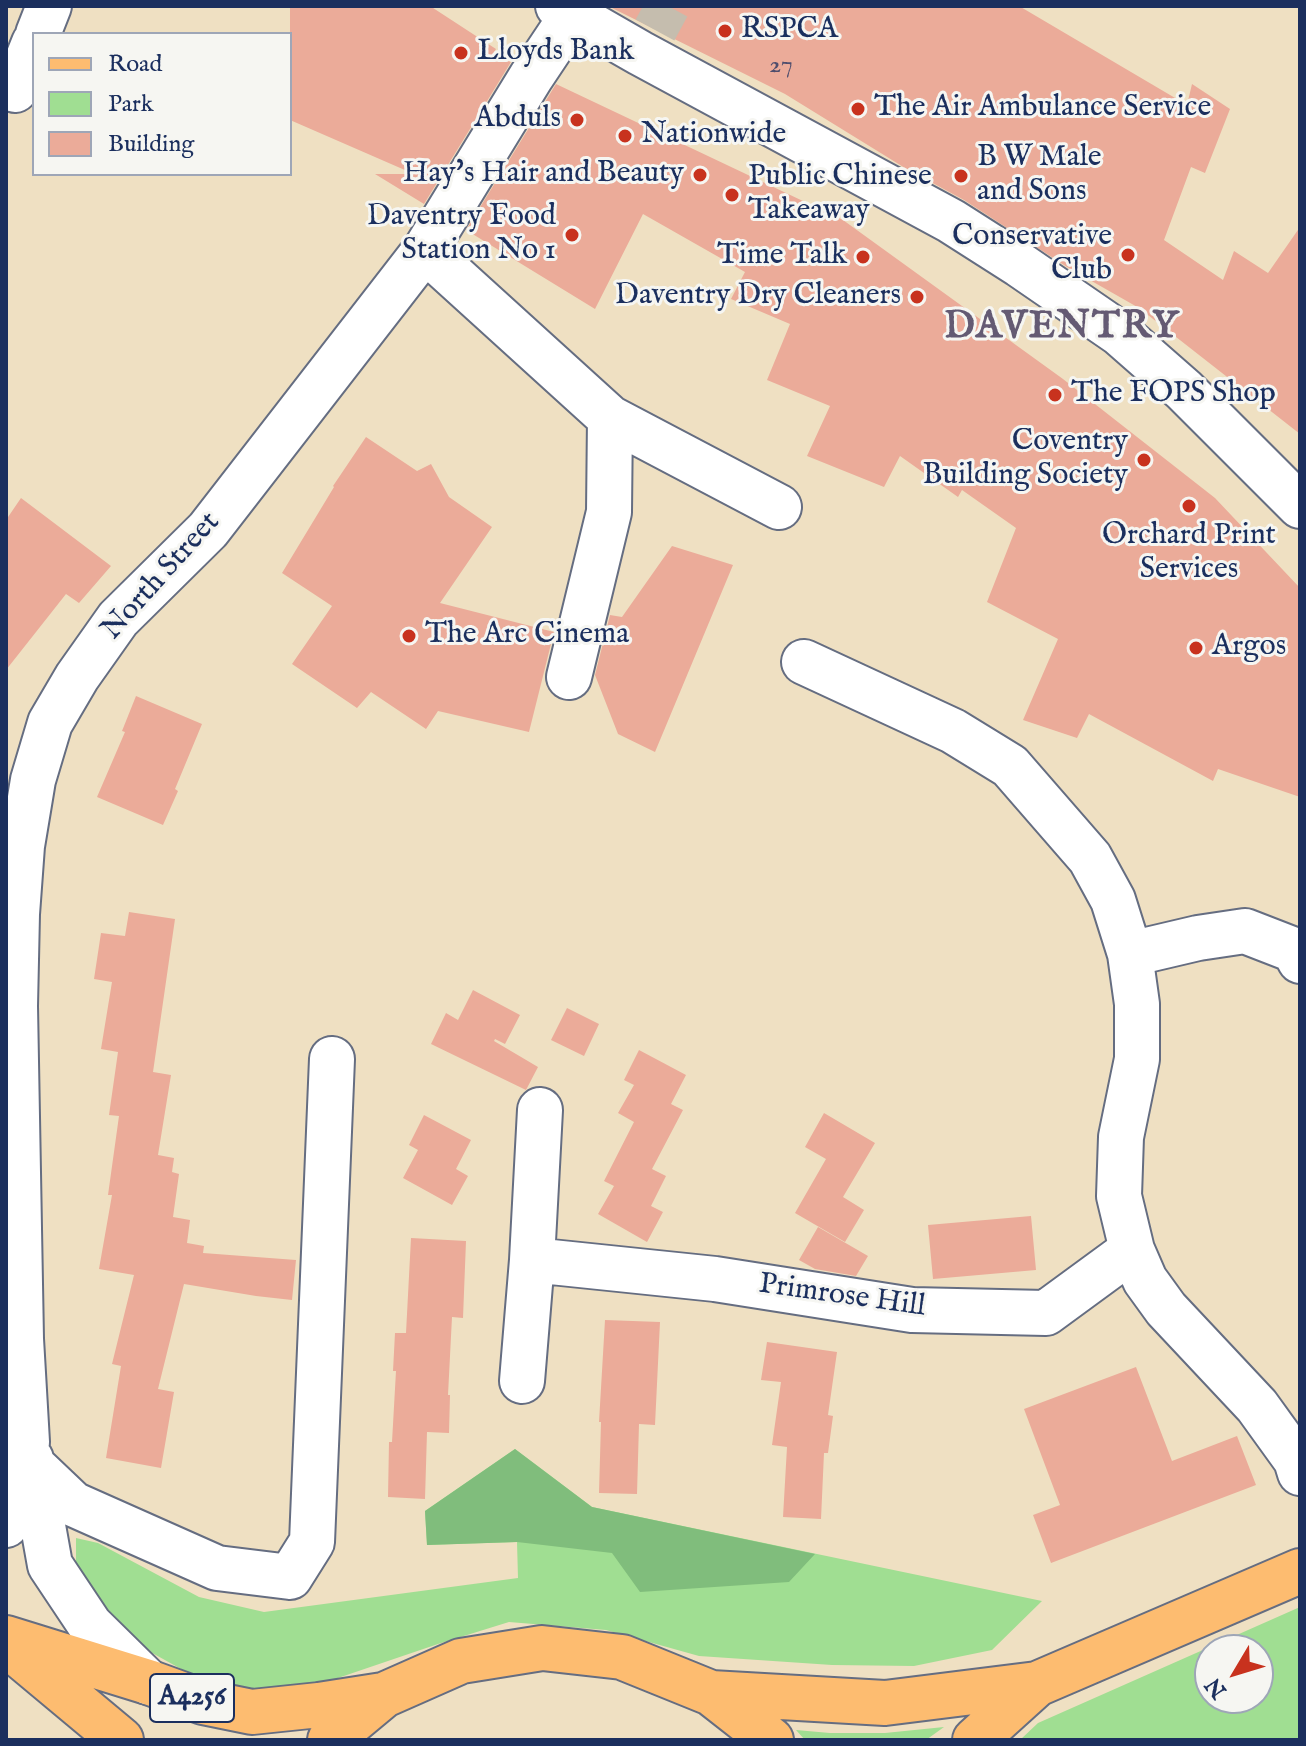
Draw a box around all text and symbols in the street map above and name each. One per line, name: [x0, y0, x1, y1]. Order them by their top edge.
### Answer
place label: RSPCA: [741, 13, 838, 49]
marker: RSPCA: [716, 22, 734, 40]
legend: [32, 32, 292, 176]
place label: Lloyds Bank: [477, 35, 634, 71]
marker: Lloyds Bank: [452, 44, 470, 62]
text: Road: [108, 49, 162, 80]
house number: 27: [769, 51, 793, 83]
text: Park: [108, 89, 154, 120]
place label: The Air Ambulance Service: [874, 91, 1211, 127]
marker: The Air Ambulance Service: [849, 100, 867, 118]
place label: Abduls: [474, 102, 561, 138]
marker: Abduls: [568, 111, 586, 129]
place label: Nationwide: [641, 118, 786, 154]
marker: Nationwide: [616, 127, 634, 145]
text: Building: [108, 129, 194, 160]
place label: B W Male and Sons: [977, 141, 1102, 212]
place label: Hay's Hair and Beauty: [403, 157, 684, 193]
place label: Public Chinese Takeaway: [748, 160, 932, 230]
marker: Hay's Hair and Beauty: [691, 166, 709, 184]
marker: B W Male and Sons: [952, 167, 970, 185]
marker: Public Chinese Takeaway: [723, 186, 741, 204]
place label: Daventry Food Station No 1: [367, 200, 556, 270]
place label: Conservative Club: [952, 220, 1112, 290]
marker: Daventry Food Station No 1: [563, 226, 581, 244]
place label: Time Talk: [717, 239, 847, 275]
marker: Conservative Club: [1119, 246, 1137, 264]
marker: Time Talk: [854, 248, 872, 266]
place label: Daventry Dry Cleaners: [615, 279, 901, 315]
marker: Daventry Dry Cleaners: [908, 288, 926, 306]
district label: DAVENTRY: [944, 306, 1180, 352]
place label: The FOPS Shop: [1071, 377, 1276, 413]
marker: The FOPS Shop: [1046, 386, 1064, 404]
place label: Coventry Building Society: [922, 425, 1128, 496]
marker: Coventry Building Society: [1135, 451, 1153, 469]
marker: Orchard Print Services: [1180, 497, 1198, 515]
street label: North Street: [95, 506, 229, 648]
place label: Orchard Print Services: [1102, 519, 1276, 590]
place label: The Arc Cinema: [425, 618, 629, 654]
marker: The Arc Cinema: [400, 627, 418, 645]
place label: Argos: [1212, 630, 1286, 666]
marker: Argos: [1187, 639, 1205, 657]
street label: Primrose Hill: [756, 1267, 928, 1327]
north arrow: [1194, 1634, 1274, 1714]
text: N: [1200, 1671, 1234, 1704]
road number: A4256: [150, 1674, 234, 1722]

